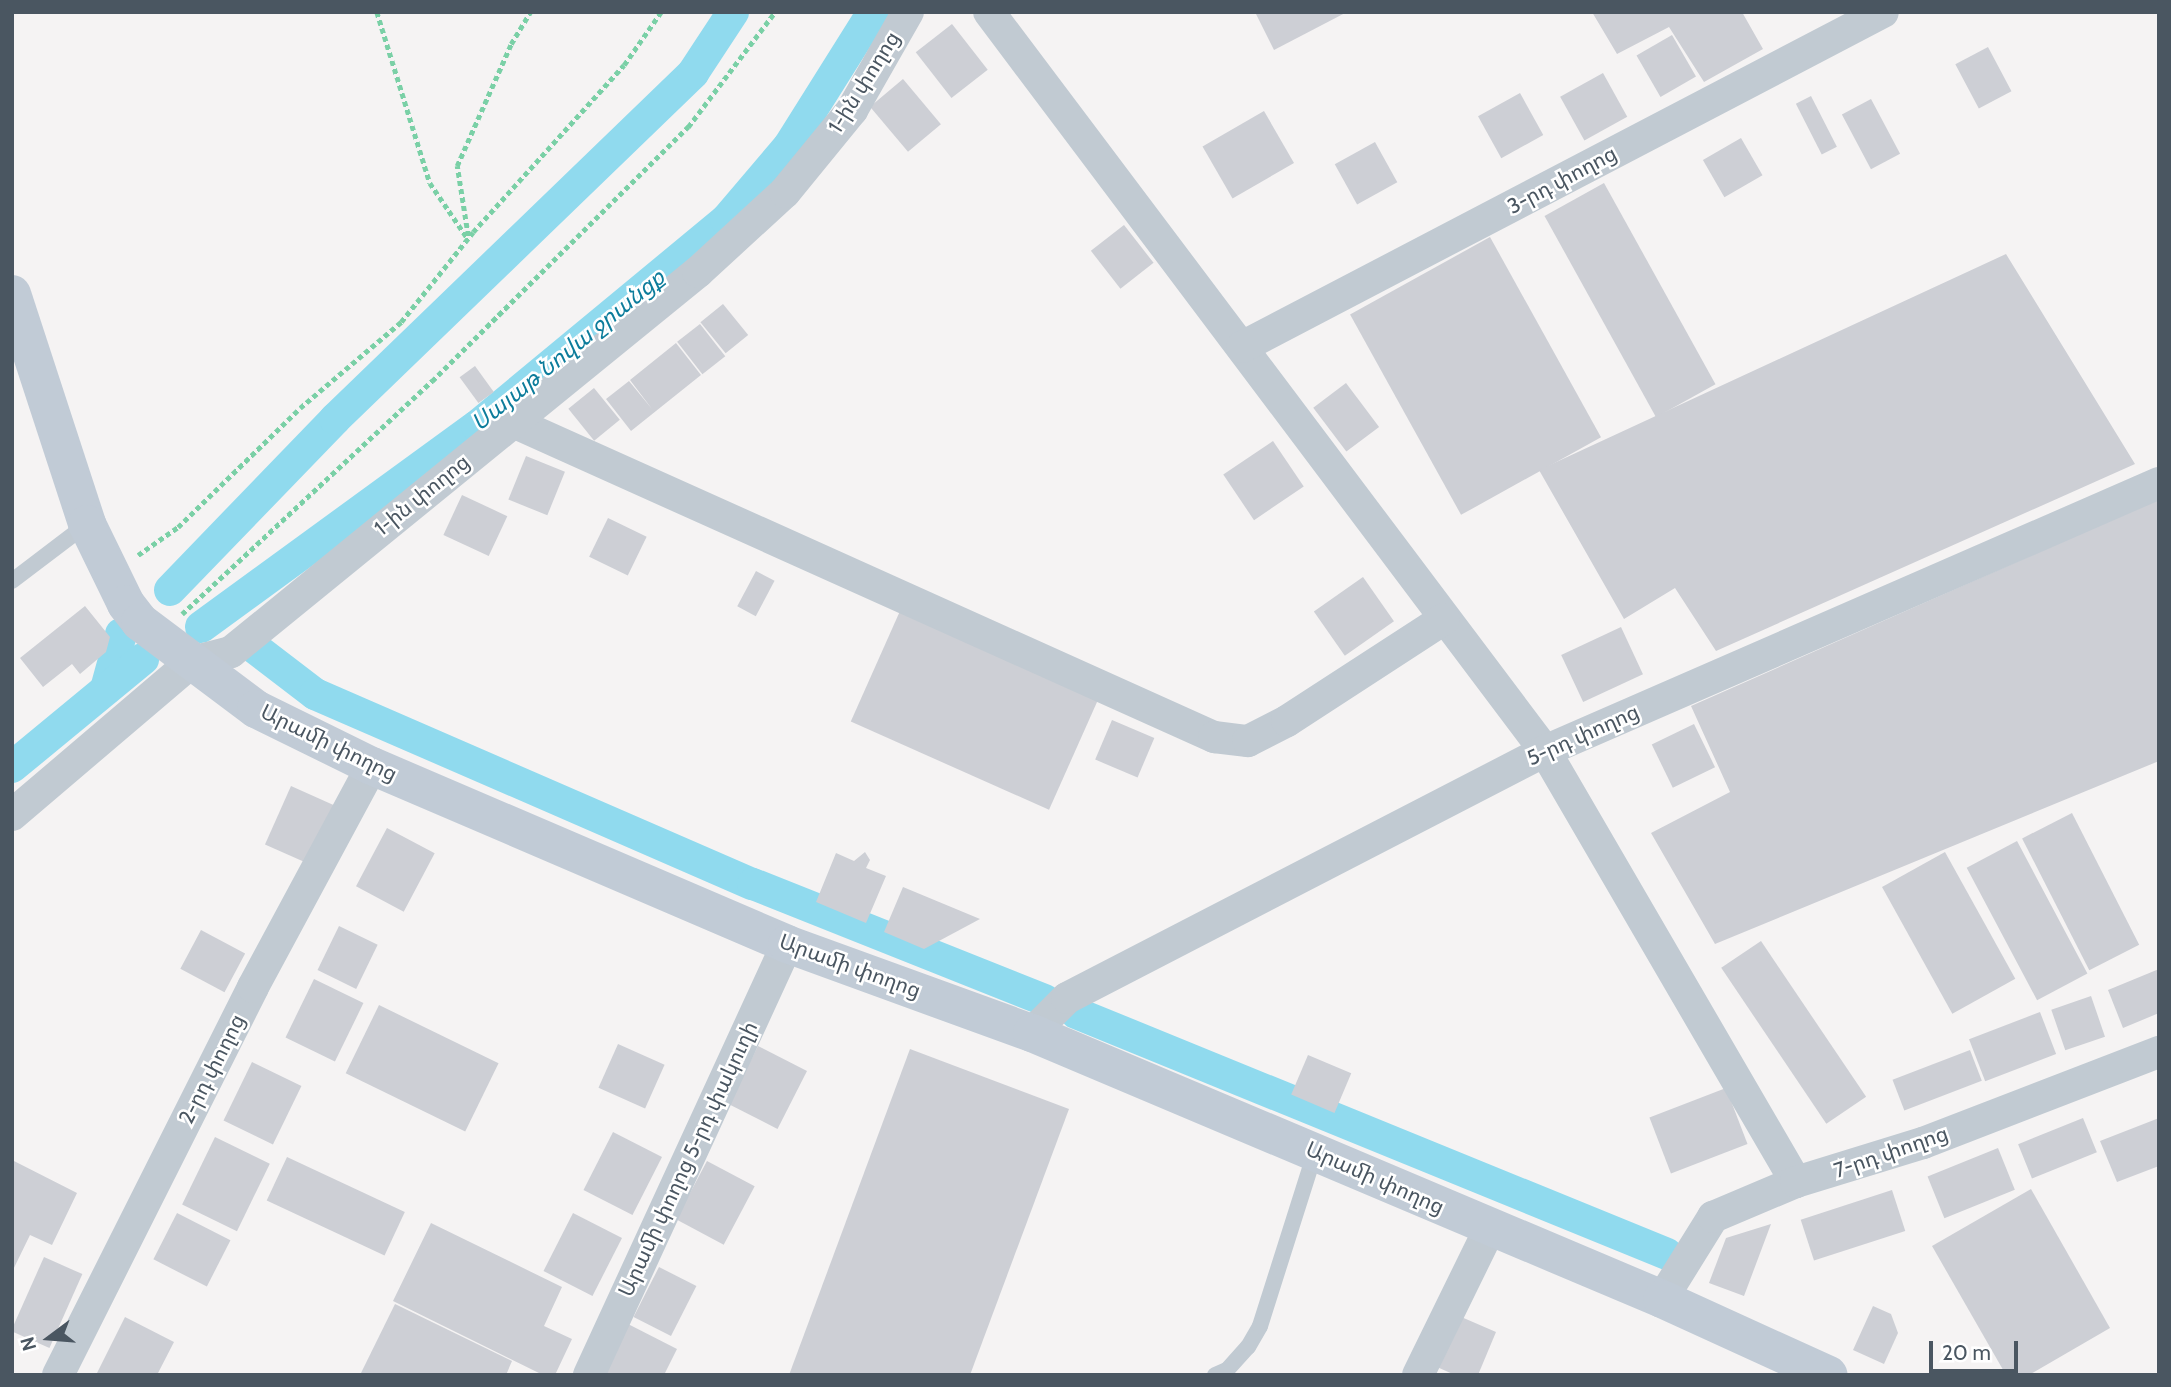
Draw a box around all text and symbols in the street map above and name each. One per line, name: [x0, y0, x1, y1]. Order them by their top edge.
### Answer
street label: 1-ին փողոց: [823, 27, 905, 137]
street label: 3-րդ փողոց: [1503, 141, 1621, 219]
water label: Սայաթ Նովա ջրանցք: [466, 263, 670, 437]
street label: 1-ին փողոց: [369, 449, 475, 541]
street label: Արամի փողոց: [257, 699, 401, 787]
street label: 5-րդ փողոց: [1523, 699, 1643, 771]
street label: Արամի փողոց: [776, 929, 924, 1003]
street label: 2-րդ փողոց: [174, 1010, 250, 1128]
street label: Արամի փողոց 5-րդ փակուղի: [613, 1017, 763, 1301]
street label: 7-րդ փողոց: [1831, 1121, 1951, 1183]
street label: Արամի փողոց: [1302, 1136, 1448, 1220]
north arrow: [14, 1303, 84, 1373]
scale bar: [1933, 1328, 2022, 1372]
text: N: [15, 1334, 41, 1354]
text: 20 m: [1942, 1340, 1991, 1365]

